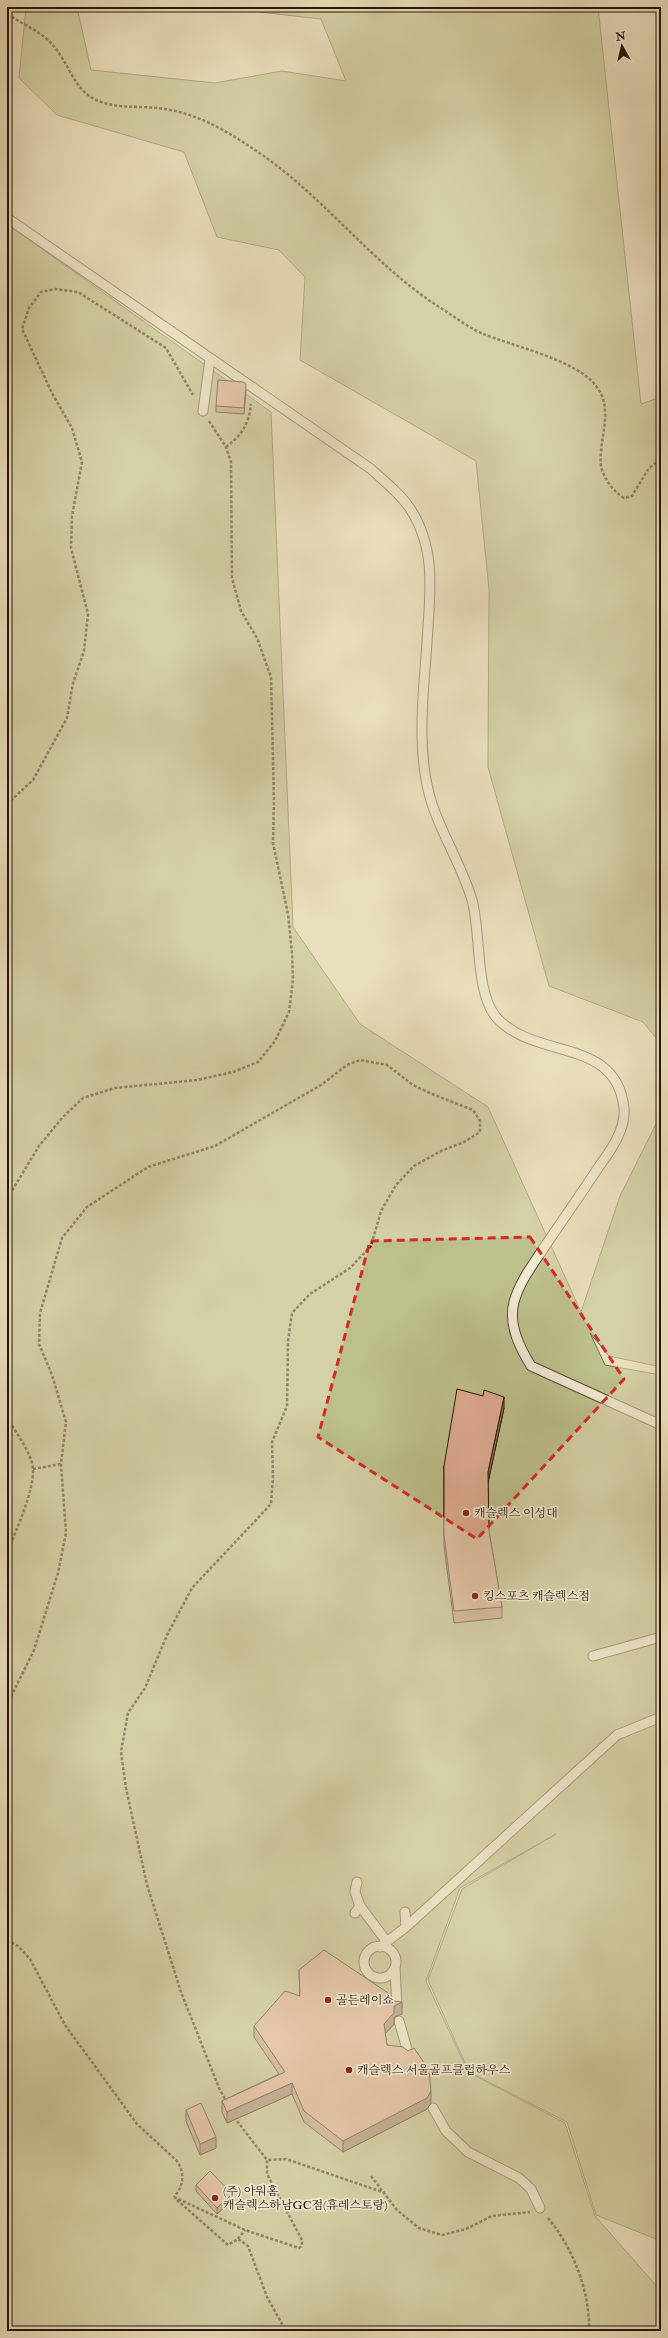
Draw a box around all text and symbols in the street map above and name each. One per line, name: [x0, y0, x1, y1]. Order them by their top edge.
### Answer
north arrow: [602, 26, 642, 66]
text: N: [614, 29, 628, 44]
place label: 캐슬렉스 이성대: [474, 1506, 558, 1521]
marker: 캐슬렉스 이성대: [461, 1508, 471, 1518]
place label: 킹스포츠 캐슬렉스점: [483, 1589, 590, 1604]
marker: 킹스포츠 캐슬렉스점: [470, 1591, 480, 1601]
place label: 골든레이쇼: [336, 1993, 394, 2008]
marker: 골든레이쇼: [323, 1995, 333, 2005]
place label: 캐슬렉스 서울골프클럽하우스: [357, 2063, 511, 2078]
marker: 캐슬렉스 서울골프클럽하우스: [344, 2065, 354, 2075]
place label: (주) 아워홈 캐슬렉스하남GC점(휴레스토랑): [223, 2184, 388, 2213]
marker: (주) 아워홈 캐슬렉스하남GC점(휴레스토랑): [210, 2193, 220, 2203]

